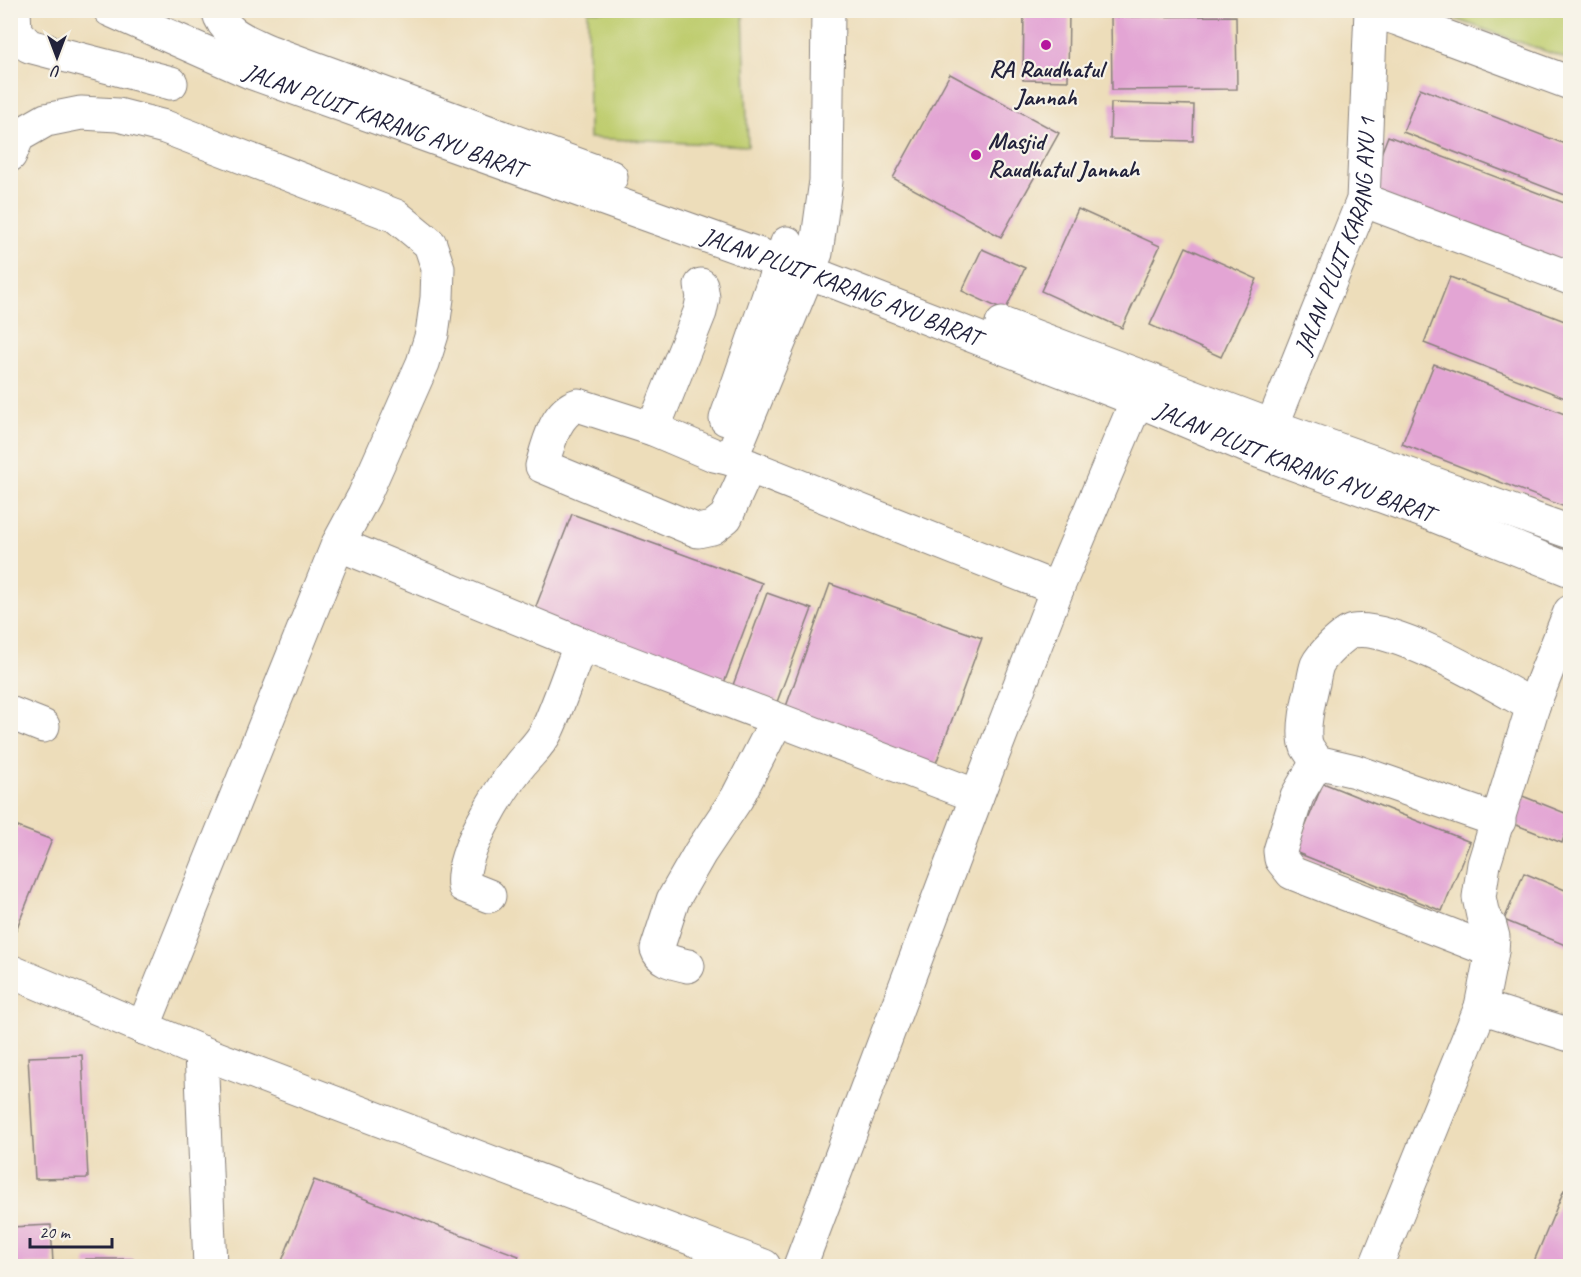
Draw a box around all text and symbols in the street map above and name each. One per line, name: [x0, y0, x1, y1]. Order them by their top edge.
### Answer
north arrow: [27, 27, 87, 87]
marker: RA Raudhatul Jannah: [1039, 38, 1053, 52]
place label: RA Raudhatul Jannah: [989, 54, 1108, 112]
street label: JALAN PLUIT KARANG AYU BARAT: [239, 56, 534, 186]
text: U: [50, 61, 61, 81]
street label: JALAN PLUIT KARANG AYU 1: [1287, 116, 1382, 360]
place label: Masjid Raudhatul Jannah: [988, 126, 1141, 184]
marker: Masjid Raudhatul Jannah: [969, 148, 983, 162]
street label: JALAN PLUIT KARANG AYU BARAT: [697, 220, 991, 355]
street label: JALAN PLUIT KARANG AYU BARAT: [1150, 394, 1443, 531]
scale bar: [30, 1211, 112, 1249]
text: 20 m: [39, 1221, 72, 1243]

